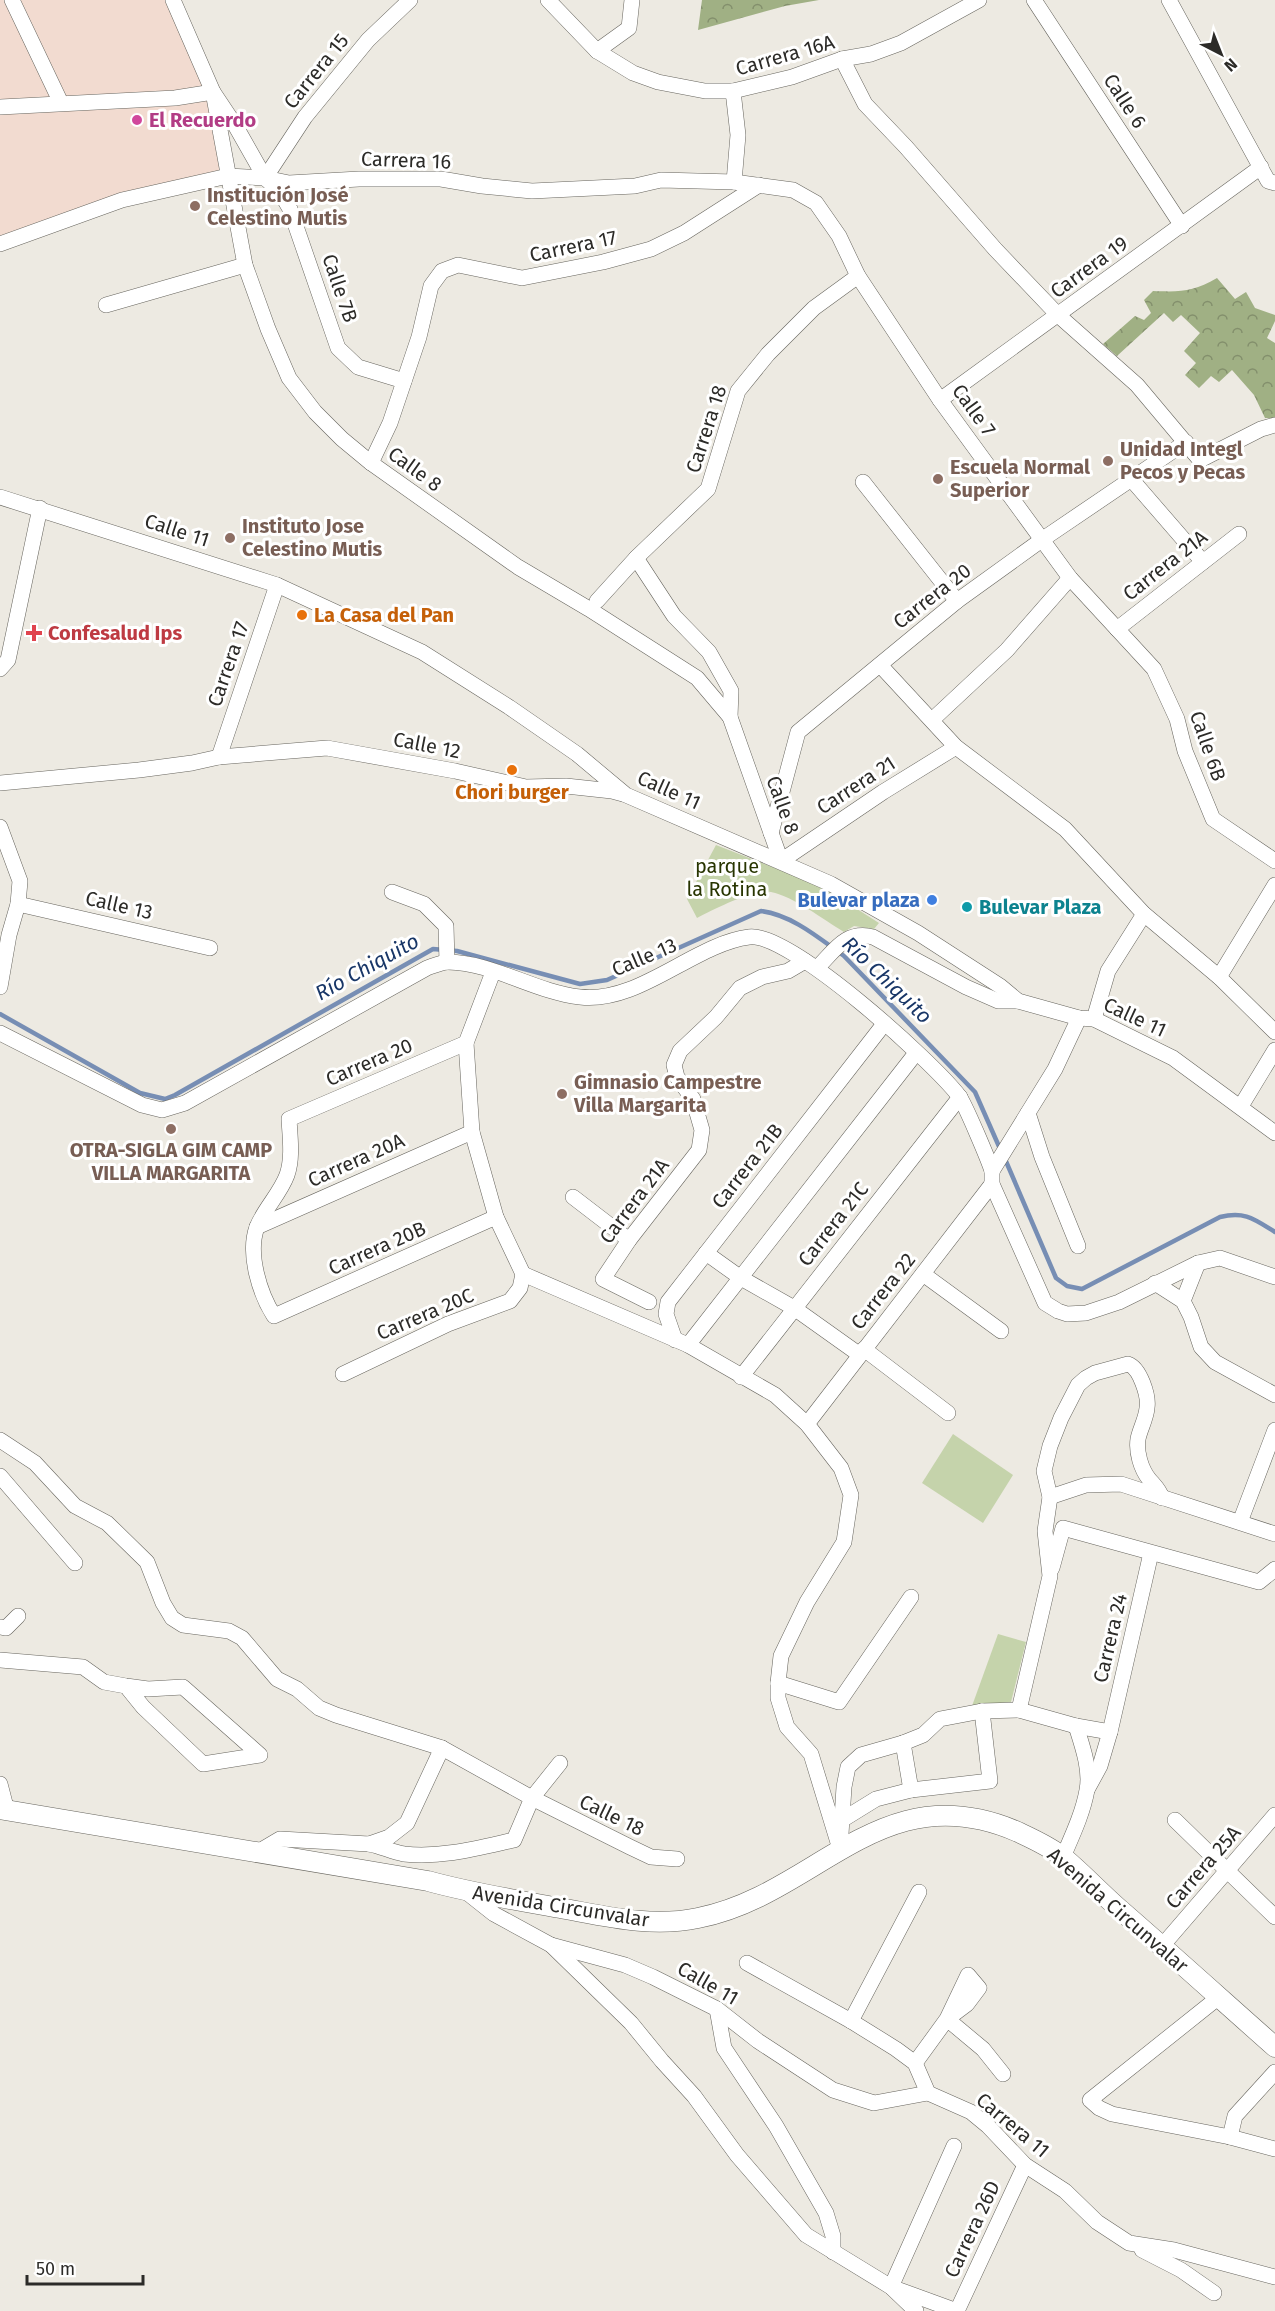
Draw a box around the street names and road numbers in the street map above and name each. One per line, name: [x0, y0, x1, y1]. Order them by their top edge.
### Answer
street label: Carrera 15: [279, 29, 353, 113]
street label: Carrera 16A: [733, 29, 838, 81]
street label: Calle 6: [1099, 69, 1151, 133]
street label: Carrera 16: [361, 146, 451, 174]
street label: Carrera 17: [527, 225, 619, 267]
street label: Carrera 19: [1046, 231, 1132, 303]
street label: Calle 7B: [317, 251, 363, 325]
street label: Calle 7: [947, 379, 1001, 441]
street label: Carrera 18: [681, 382, 731, 476]
street label: Calle 8: [383, 442, 447, 496]
street label: Calle 11: [142, 508, 212, 552]
street label: Carrera 21A: [1118, 524, 1212, 605]
street label: Carrera 20: [888, 558, 976, 634]
street label: Carrera 17: [202, 618, 254, 710]
street label: Calle 6B: [1185, 708, 1231, 784]
street label: Calle 12: [391, 727, 463, 763]
street label: Carrera 21: [812, 751, 900, 819]
street label: Calle 11: [634, 766, 704, 814]
street label: Calle 8: [761, 772, 805, 838]
street label: Calle 13: [83, 886, 155, 924]
street label: Calle 13: [608, 933, 680, 981]
street label: Calle 11: [1100, 992, 1170, 1042]
street label: Carrera 20: [322, 1033, 416, 1091]
street label: Carrera 21B: [706, 1119, 788, 1213]
street label: Carrera 20A: [304, 1128, 409, 1192]
street label: Carrera 21A: [594, 1153, 674, 1248]
street label: Carrera 21C: [793, 1177, 873, 1271]
street label: Carrera 20B: [325, 1216, 429, 1280]
street label: Carrera 22: [846, 1248, 920, 1334]
street label: Carrera 20C: [373, 1283, 477, 1345]
street label: Carrera 24: [1088, 1591, 1132, 1685]
street label: Calle 18: [576, 1789, 648, 1841]
street label: Carrera 25A: [1160, 1820, 1246, 1913]
street label: Avenida Circunvalar: [1043, 1842, 1194, 1978]
street label: Avenida Circunvalar: [471, 1880, 651, 1932]
street label: Calle 11: [673, 1956, 743, 2010]
street label: Carrera 11: [972, 2088, 1054, 2162]
street label: Carrera 26D: [939, 2177, 1005, 2281]

